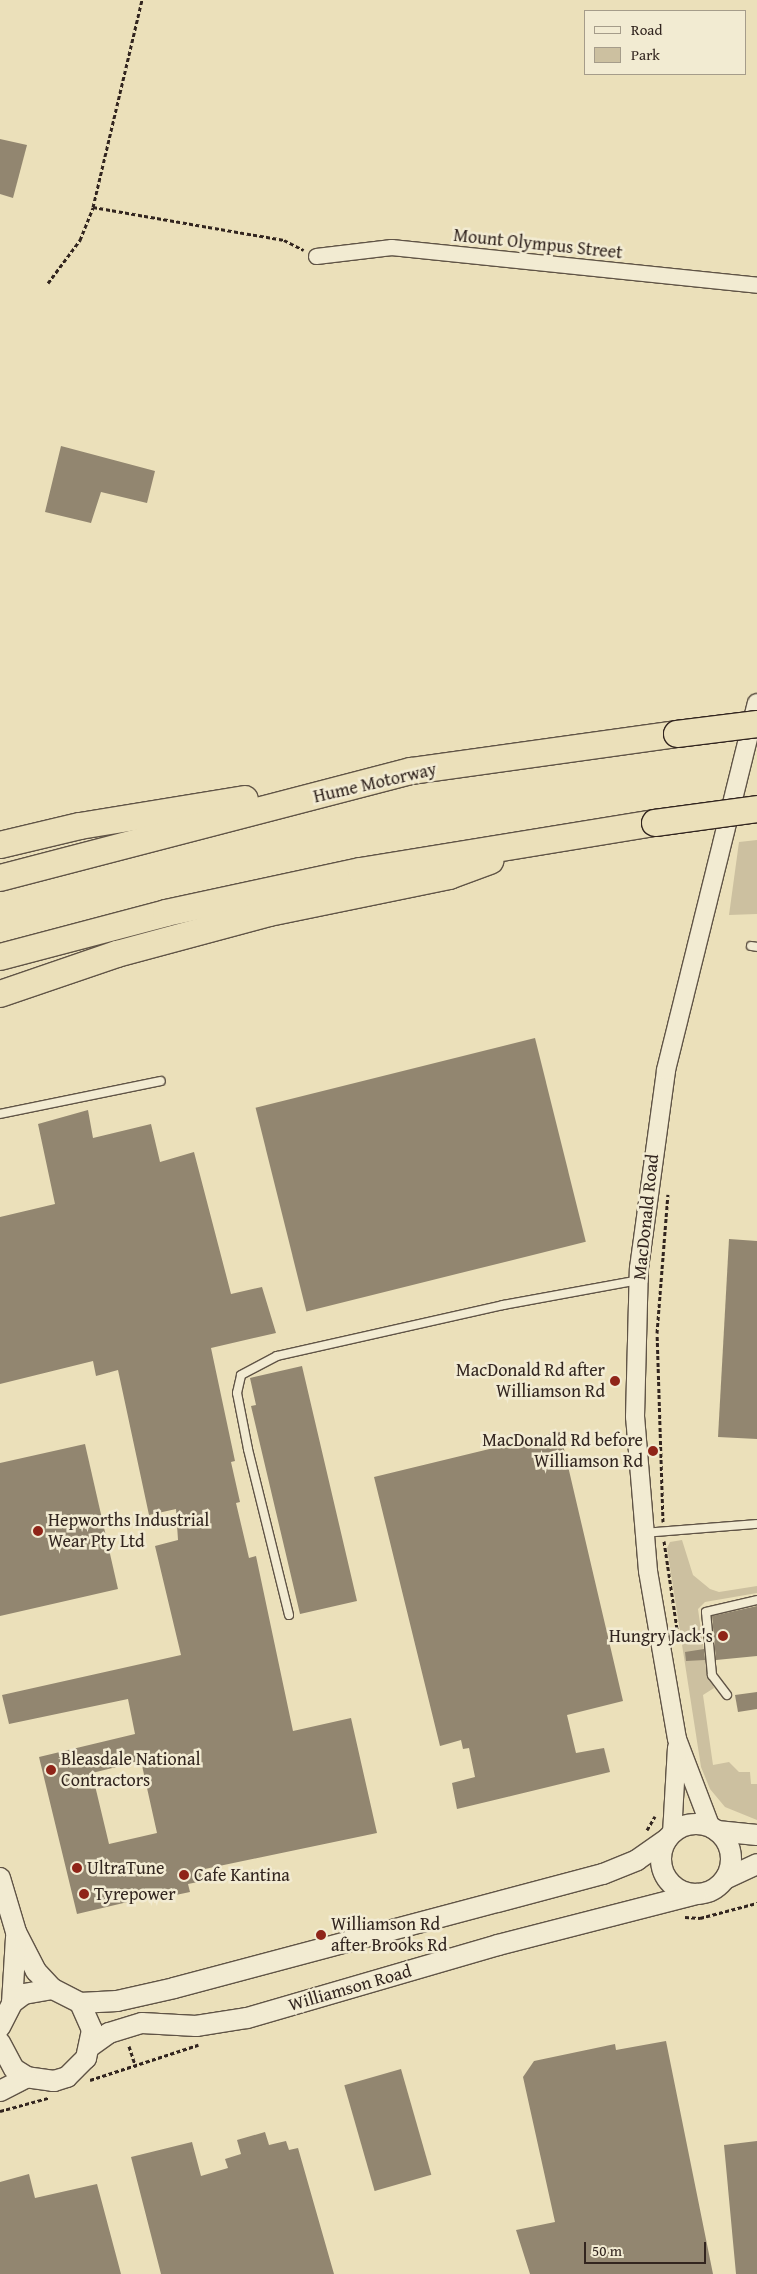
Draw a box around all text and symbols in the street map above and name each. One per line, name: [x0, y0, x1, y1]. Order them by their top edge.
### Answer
legend: [584, 10, 747, 75]
text: Road: [631, 19, 662, 40]
text: Park: [631, 44, 660, 65]
street label: Mount Olympus Street: [452, 224, 624, 264]
street label: Hume Motorway: [311, 758, 439, 808]
street label: MacDonald Road: [629, 1153, 663, 1281]
place label: MacDonald Rd after Williamson Rd: [456, 1360, 605, 1402]
marker: MacDonald Rd after Williamson Rd: [609, 1375, 621, 1387]
place label: MacDonald Rd before Williamson Rd: [482, 1430, 643, 1472]
marker: MacDonald Rd before Williamson Rd: [647, 1445, 659, 1457]
place label: Hepworths Industrial Wear Pty Ltd: [48, 1510, 209, 1552]
marker: Hepworths Industrial Wear Pty Ltd: [32, 1525, 44, 1537]
place label: Hungry Jack's: [609, 1625, 713, 1647]
marker: Hungry Jack's: [717, 1630, 729, 1642]
place label: Bleasdale National Contractors: [61, 1749, 200, 1792]
marker: Bleasdale National Contractors: [45, 1764, 57, 1776]
place label: UltraTune: [87, 1857, 164, 1879]
marker: UltraTune: [71, 1862, 83, 1874]
place label: Cafe Kantina: [194, 1864, 290, 1886]
marker: Cafe Kantina: [178, 1869, 190, 1881]
place label: Tyrepower: [94, 1883, 176, 1905]
marker: Tyrepower: [78, 1888, 90, 1900]
place label: Williamson Rd after Brooks Rd: [331, 1914, 447, 1956]
marker: Williamson Rd after Brooks Rd: [315, 1929, 327, 1941]
street label: Williamson Road: [286, 1960, 414, 2016]
scale bar: [587, 2232, 710, 2264]
text: 50 m: [592, 2240, 622, 2261]

